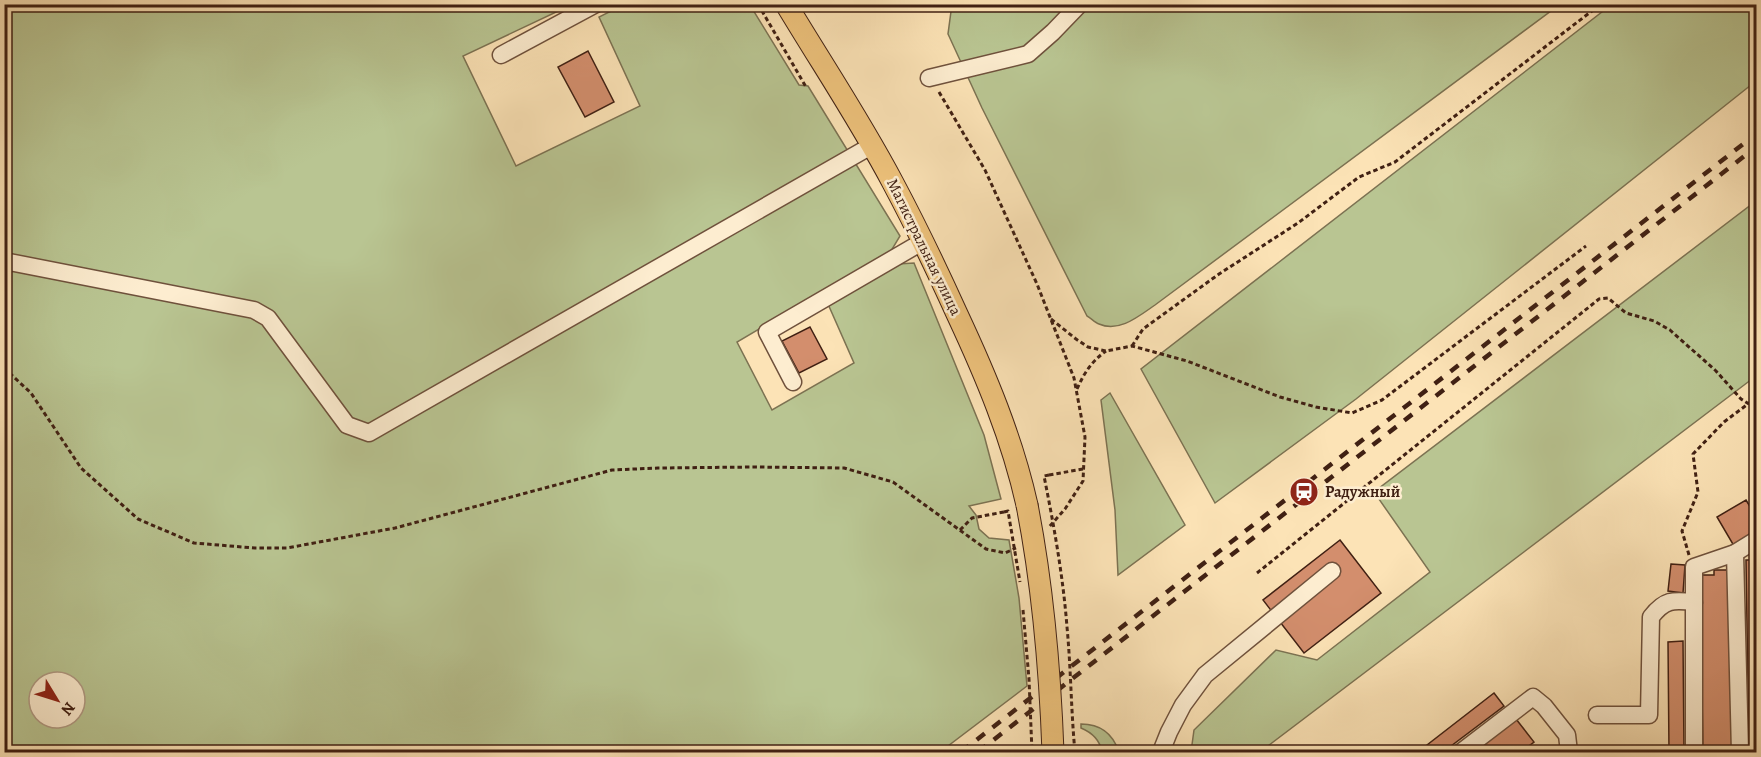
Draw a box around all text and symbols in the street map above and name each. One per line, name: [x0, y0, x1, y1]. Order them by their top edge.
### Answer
street label: Магистральная улица: [881, 175, 967, 320]
station icon: Радужный: [1288, 476, 1320, 508]
place label: Радужный: [1325, 481, 1400, 503]
north arrow: [27, 670, 87, 730]
text: N: [56, 697, 80, 720]

